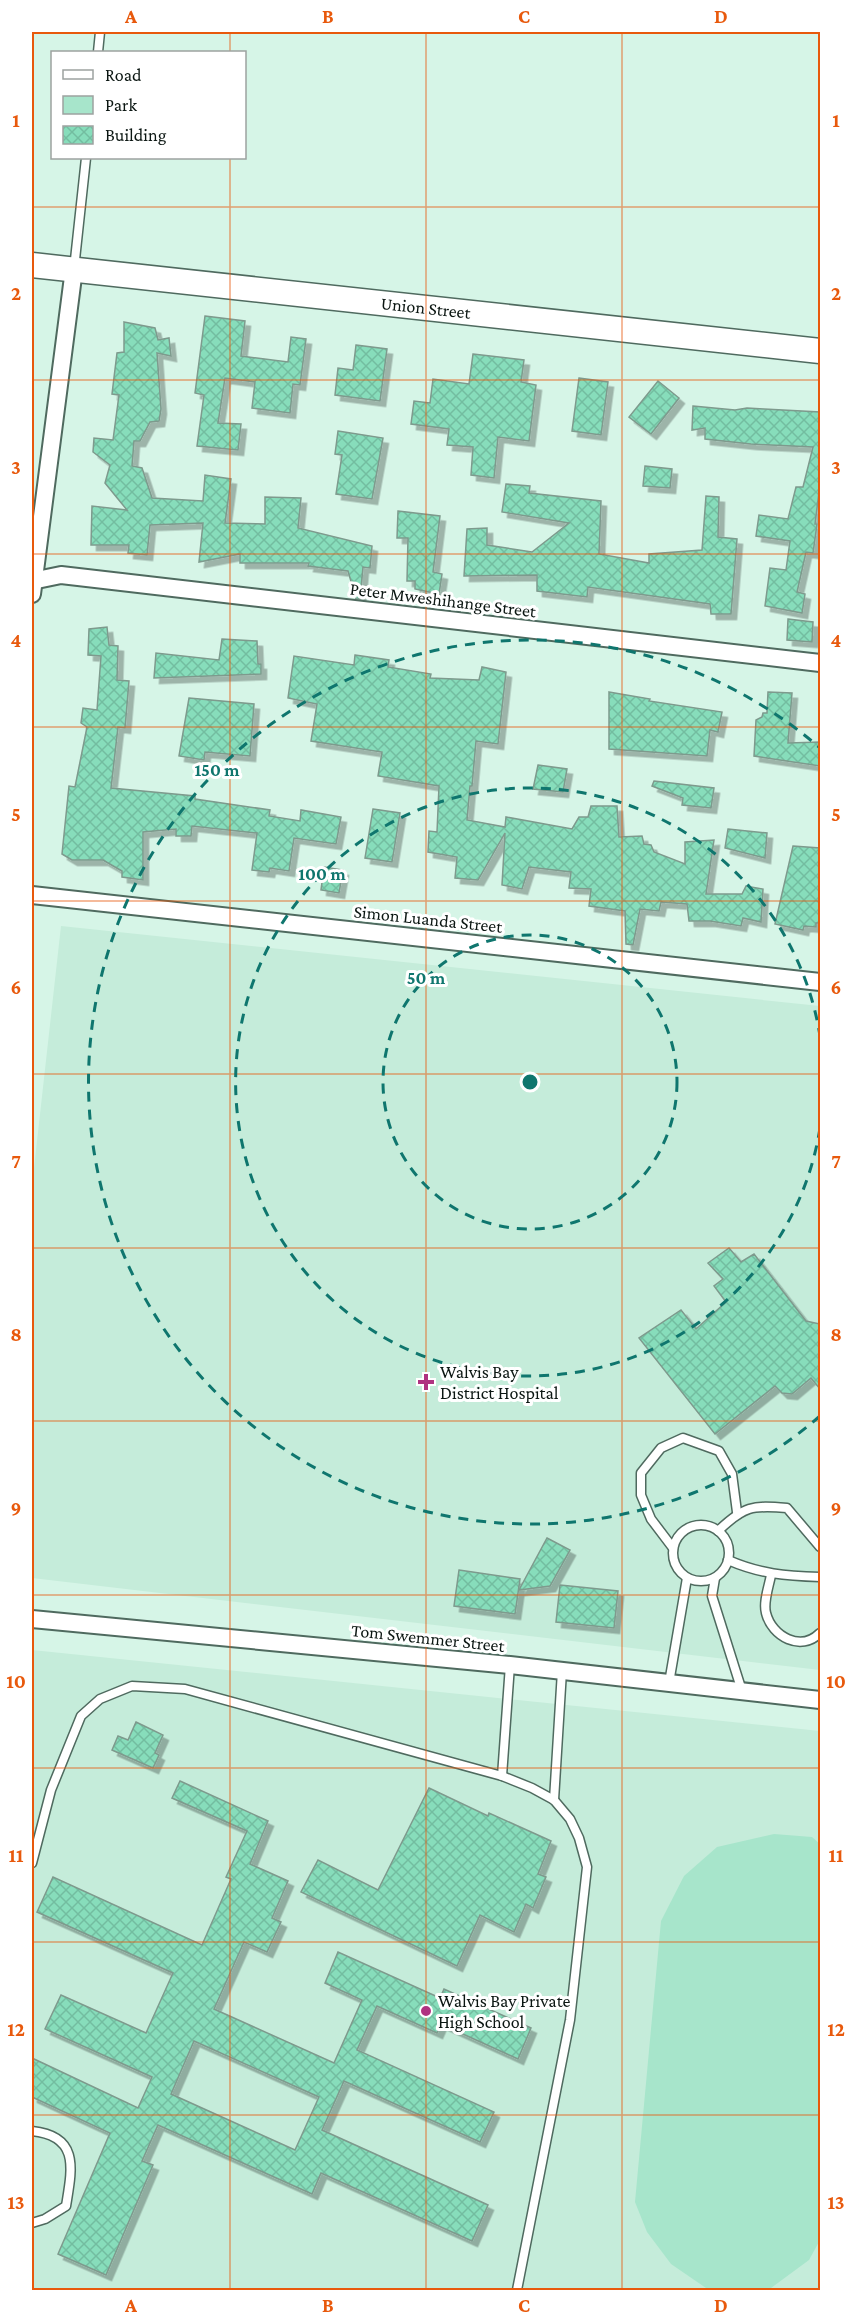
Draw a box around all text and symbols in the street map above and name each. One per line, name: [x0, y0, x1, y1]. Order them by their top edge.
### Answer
text: A: [124, 5, 138, 27]
text: B: [322, 5, 334, 27]
text: C: [518, 5, 530, 27]
text: D: [714, 5, 728, 27]
legend: [51, 51, 246, 159]
text: Road: [105, 65, 142, 85]
text: Park: [105, 95, 137, 115]
text: 1: [12, 109, 20, 131]
text: 1: [832, 109, 840, 131]
text: Building: [105, 125, 167, 145]
text: 2: [11, 282, 21, 304]
text: 2: [831, 282, 841, 304]
street label: Union Street: [380, 293, 473, 323]
text: 3: [11, 456, 21, 478]
text: 3: [831, 456, 841, 478]
street label: Peter Mweshihange Street: [349, 579, 538, 621]
text: 4: [11, 629, 22, 651]
text: 4: [831, 629, 842, 651]
text: 150 m: [194, 760, 240, 780]
text: 5: [11, 803, 21, 825]
text: 5: [831, 803, 841, 825]
text: 100 m: [298, 864, 346, 884]
street label: Simon Luanda Street: [353, 901, 504, 937]
text: 50 m: [407, 968, 446, 988]
text: 6: [11, 976, 21, 998]
text: 6: [831, 976, 841, 998]
centre of rings: [520, 1072, 540, 1092]
text: 7: [11, 1150, 21, 1172]
text: 7: [831, 1150, 841, 1172]
text: 8: [10, 1323, 22, 1345]
text: 8: [830, 1323, 842, 1345]
place label: Walvis Bay District Hospital: [440, 1362, 559, 1403]
marker: Walvis Bay District Hospital: [417, 1373, 435, 1391]
text: 9: [11, 1497, 21, 1519]
text: 9: [831, 1497, 841, 1519]
street label: Tom Swemmer Street: [350, 1620, 507, 1656]
text: 10: [6, 1670, 26, 1692]
text: 10: [826, 1670, 846, 1692]
text: 11: [9, 1844, 24, 1866]
text: 11: [829, 1844, 844, 1866]
place label: Walvis Bay Private High School: [438, 1991, 571, 2032]
marker: Walvis Bay Private High School: [419, 2004, 433, 2018]
text: 12: [7, 2018, 25, 2040]
text: 12: [827, 2018, 845, 2040]
text: 13: [7, 2191, 25, 2213]
text: 13: [827, 2191, 845, 2213]
text: A: [124, 2294, 138, 2316]
text: B: [322, 2294, 334, 2316]
text: C: [518, 2294, 530, 2316]
text: D: [714, 2294, 728, 2316]

